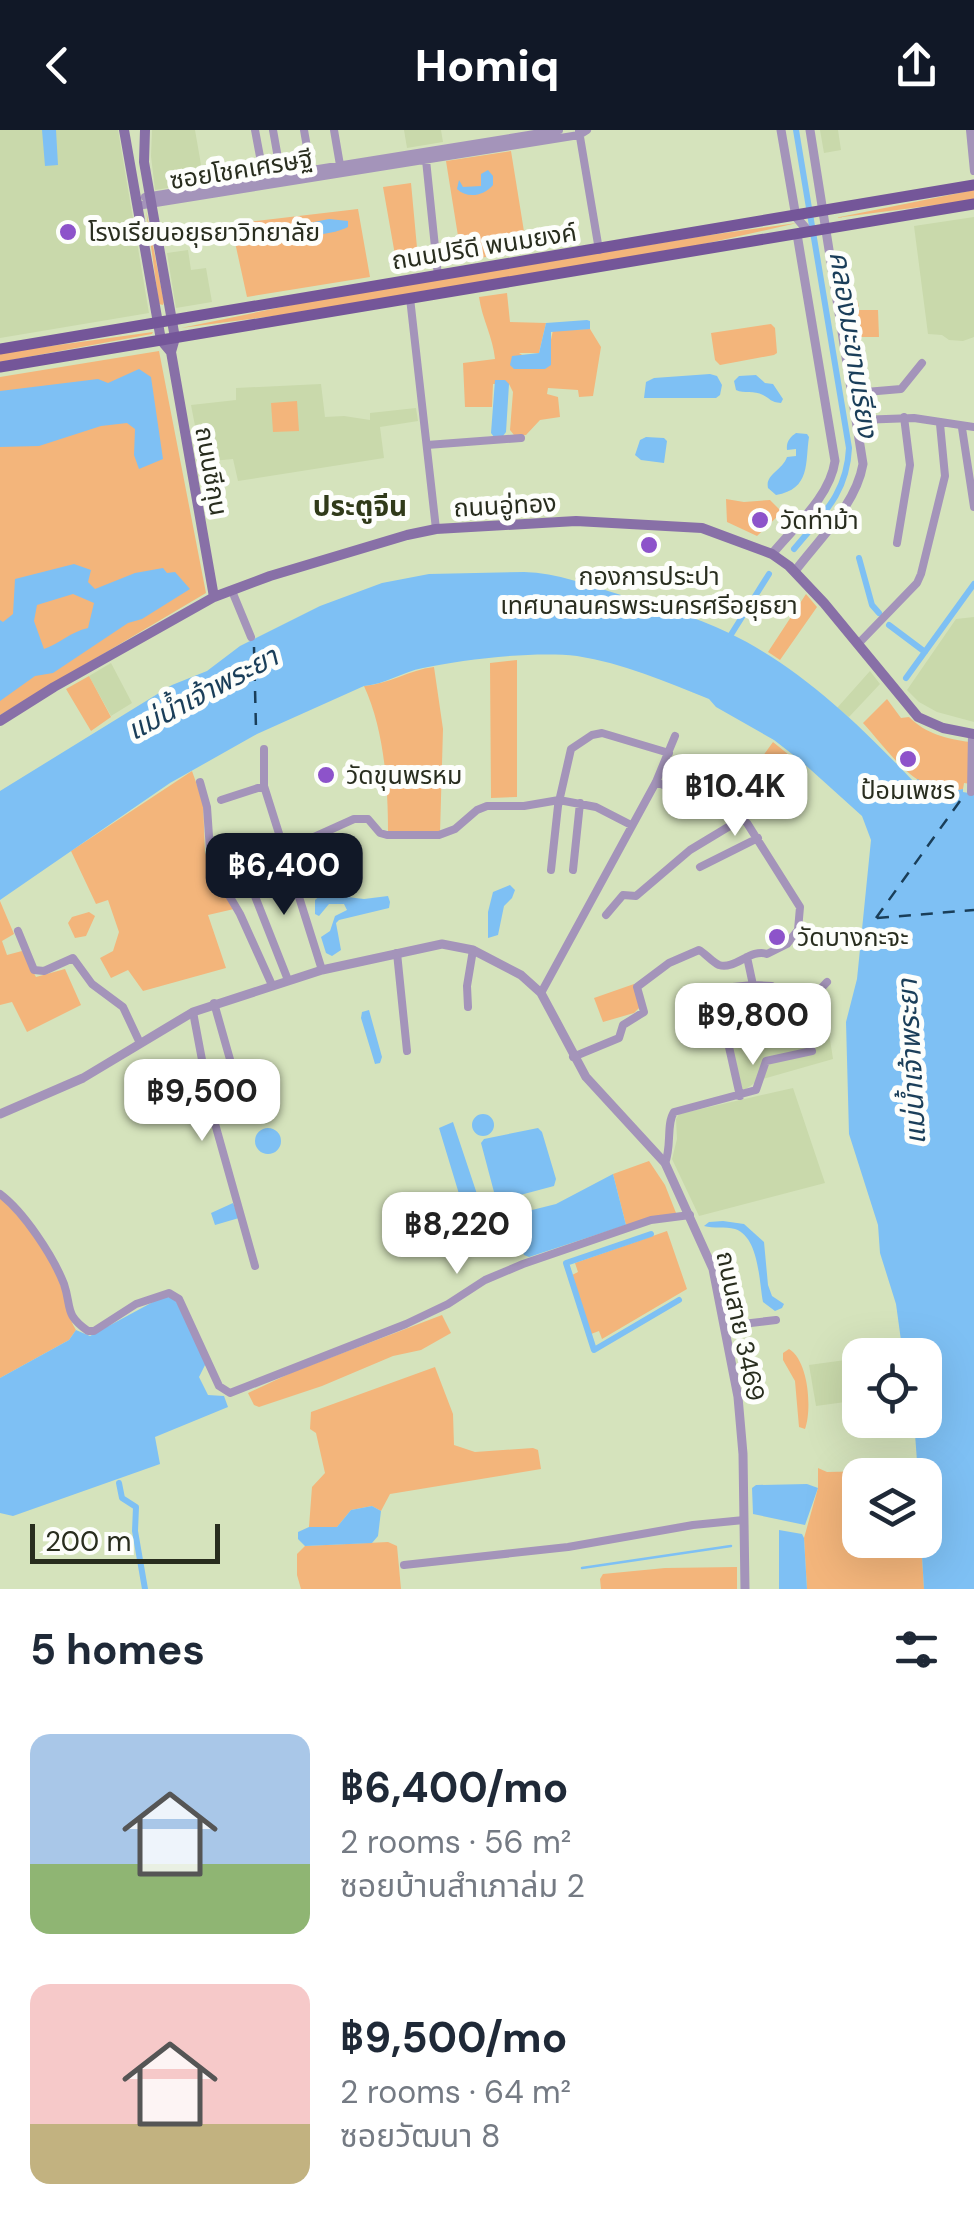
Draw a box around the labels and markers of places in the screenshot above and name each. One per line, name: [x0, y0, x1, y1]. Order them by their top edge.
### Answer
place label: โรงเรียนอยุธยาวิทยาลัย: [88, 216, 320, 249]
marker: โรงเรียนอยุธยาวิทยาลัย: [57, 221, 79, 243]
place label: วัดท่าม้า: [780, 504, 859, 537]
marker: วัดท่าม้า: [749, 509, 771, 531]
marker: กองการประปา เทศบาลนครพระนครศรีอยุธยา: [638, 534, 660, 556]
place label: กองการประปา เทศบาลนครพระนครศรีอยุธยา: [500, 560, 798, 622]
marker: ป้อมเพชร: [897, 748, 919, 770]
pin: ฿10.4K: [654, 754, 816, 839]
place label: วัดขุนพรหม: [346, 759, 462, 792]
marker: วัดขุนพรหม: [315, 764, 337, 786]
place label: ป้อมเพชร: [860, 774, 956, 807]
pin: ฿6,400: [203, 833, 365, 918]
place label: วัดบางกะจะ: [797, 921, 909, 954]
marker: วัดบางกะจะ: [766, 926, 788, 948]
pin: ฿9,800: [672, 983, 834, 1068]
pin: ฿9,500: [121, 1059, 283, 1144]
pin: ฿8,220: [376, 1192, 538, 1277]

